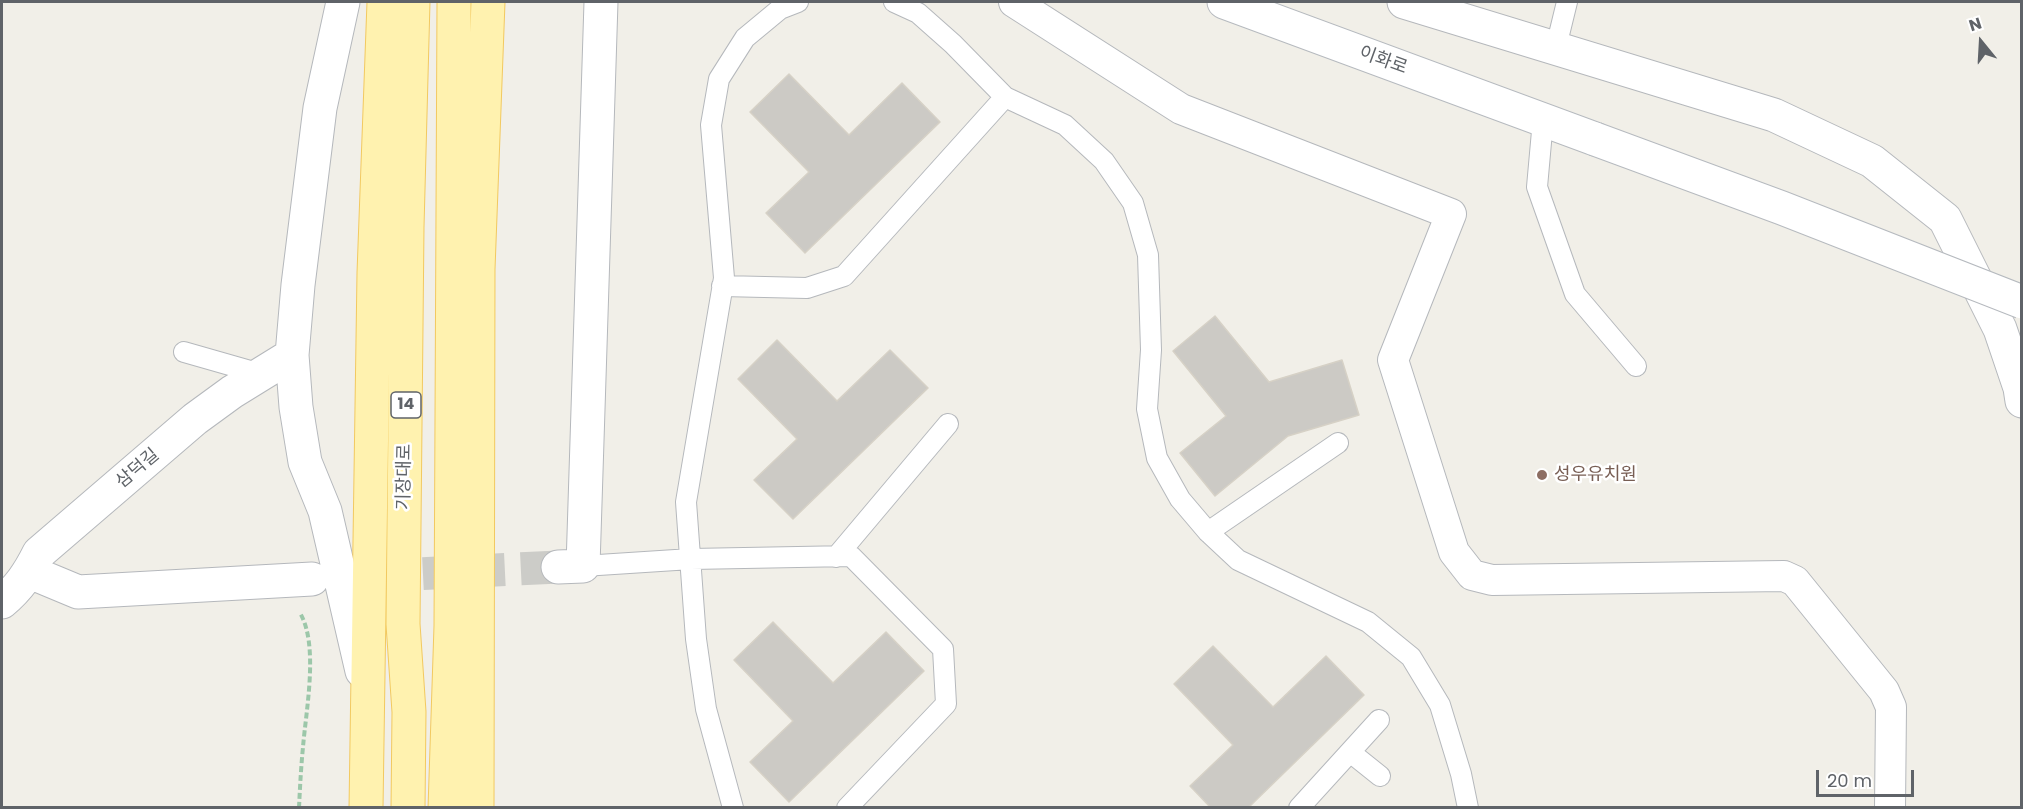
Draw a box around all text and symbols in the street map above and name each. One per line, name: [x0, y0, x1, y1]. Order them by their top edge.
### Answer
north arrow: [1951, 12, 2011, 72]
text: N: [1966, 12, 1985, 37]
street label: 이화로: [1356, 42, 1410, 80]
road number: 14: [391, 392, 421, 418]
street label: 기장대로: [394, 444, 416, 510]
street label: 삼덕길: [112, 445, 164, 493]
place label: 성우유치원: [1554, 464, 1637, 486]
marker: 성우유치원: [1535, 468, 1549, 482]
scale bar: [1819, 758, 1916, 796]
text: 20 m: [1827, 768, 1872, 793]

